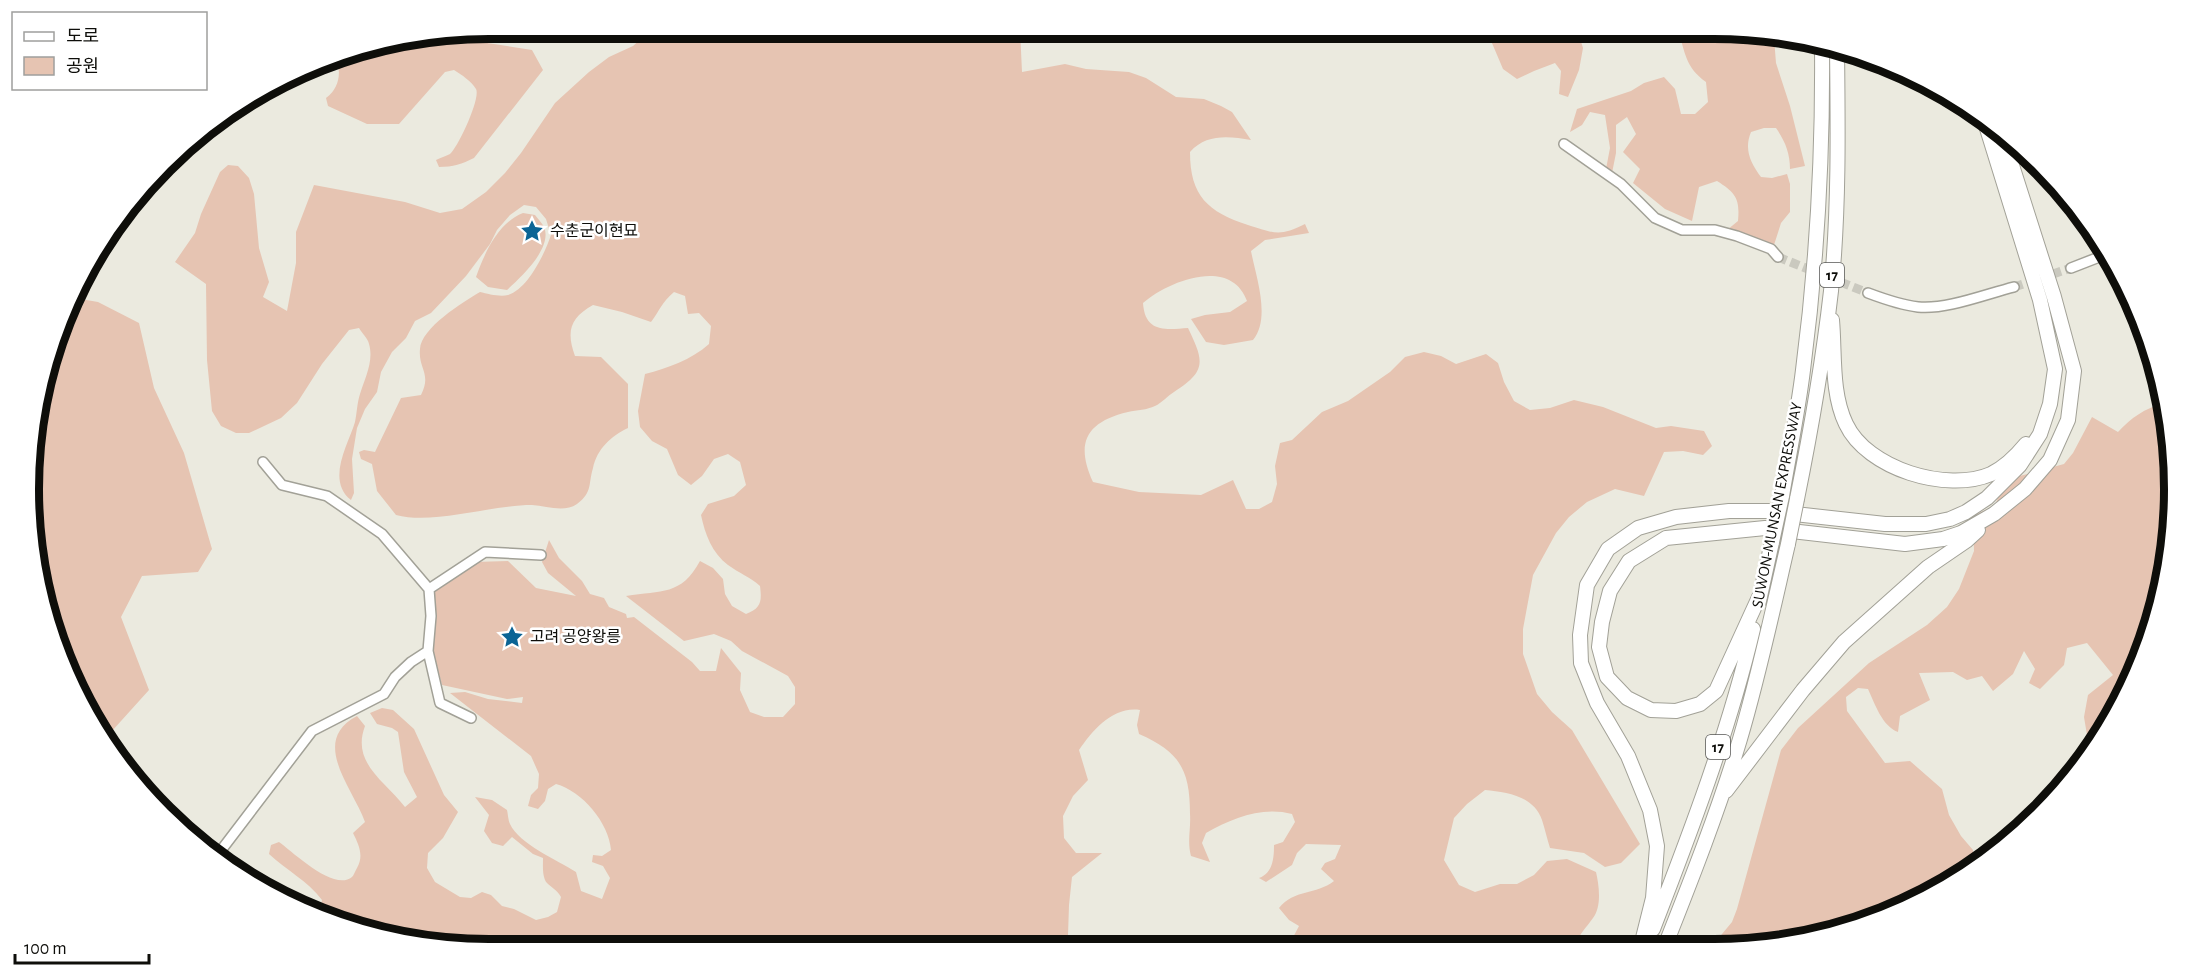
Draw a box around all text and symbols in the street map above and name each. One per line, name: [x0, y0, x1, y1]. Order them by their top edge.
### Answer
legend: [12, 12, 207, 90]
text: 도로: [66, 28, 99, 46]
text: 공원: [66, 57, 99, 76]
place icon: 수춘군이현묘: [519, 218, 545, 244]
place label: 수춘군이현묘: [550, 222, 638, 239]
road number: 17: [1820, 263, 1844, 287]
street label: SUWON-MUNSAN EXPRESSWAY: [1749, 401, 1805, 609]
place icon: 고려 공양왕릉: [499, 624, 525, 650]
place label: 고려 공양왕릉: [530, 629, 621, 645]
road number: 17: [1706, 735, 1730, 759]
scale bar: [15, 927, 148, 965]
text: 100 m: [24, 940, 67, 958]

